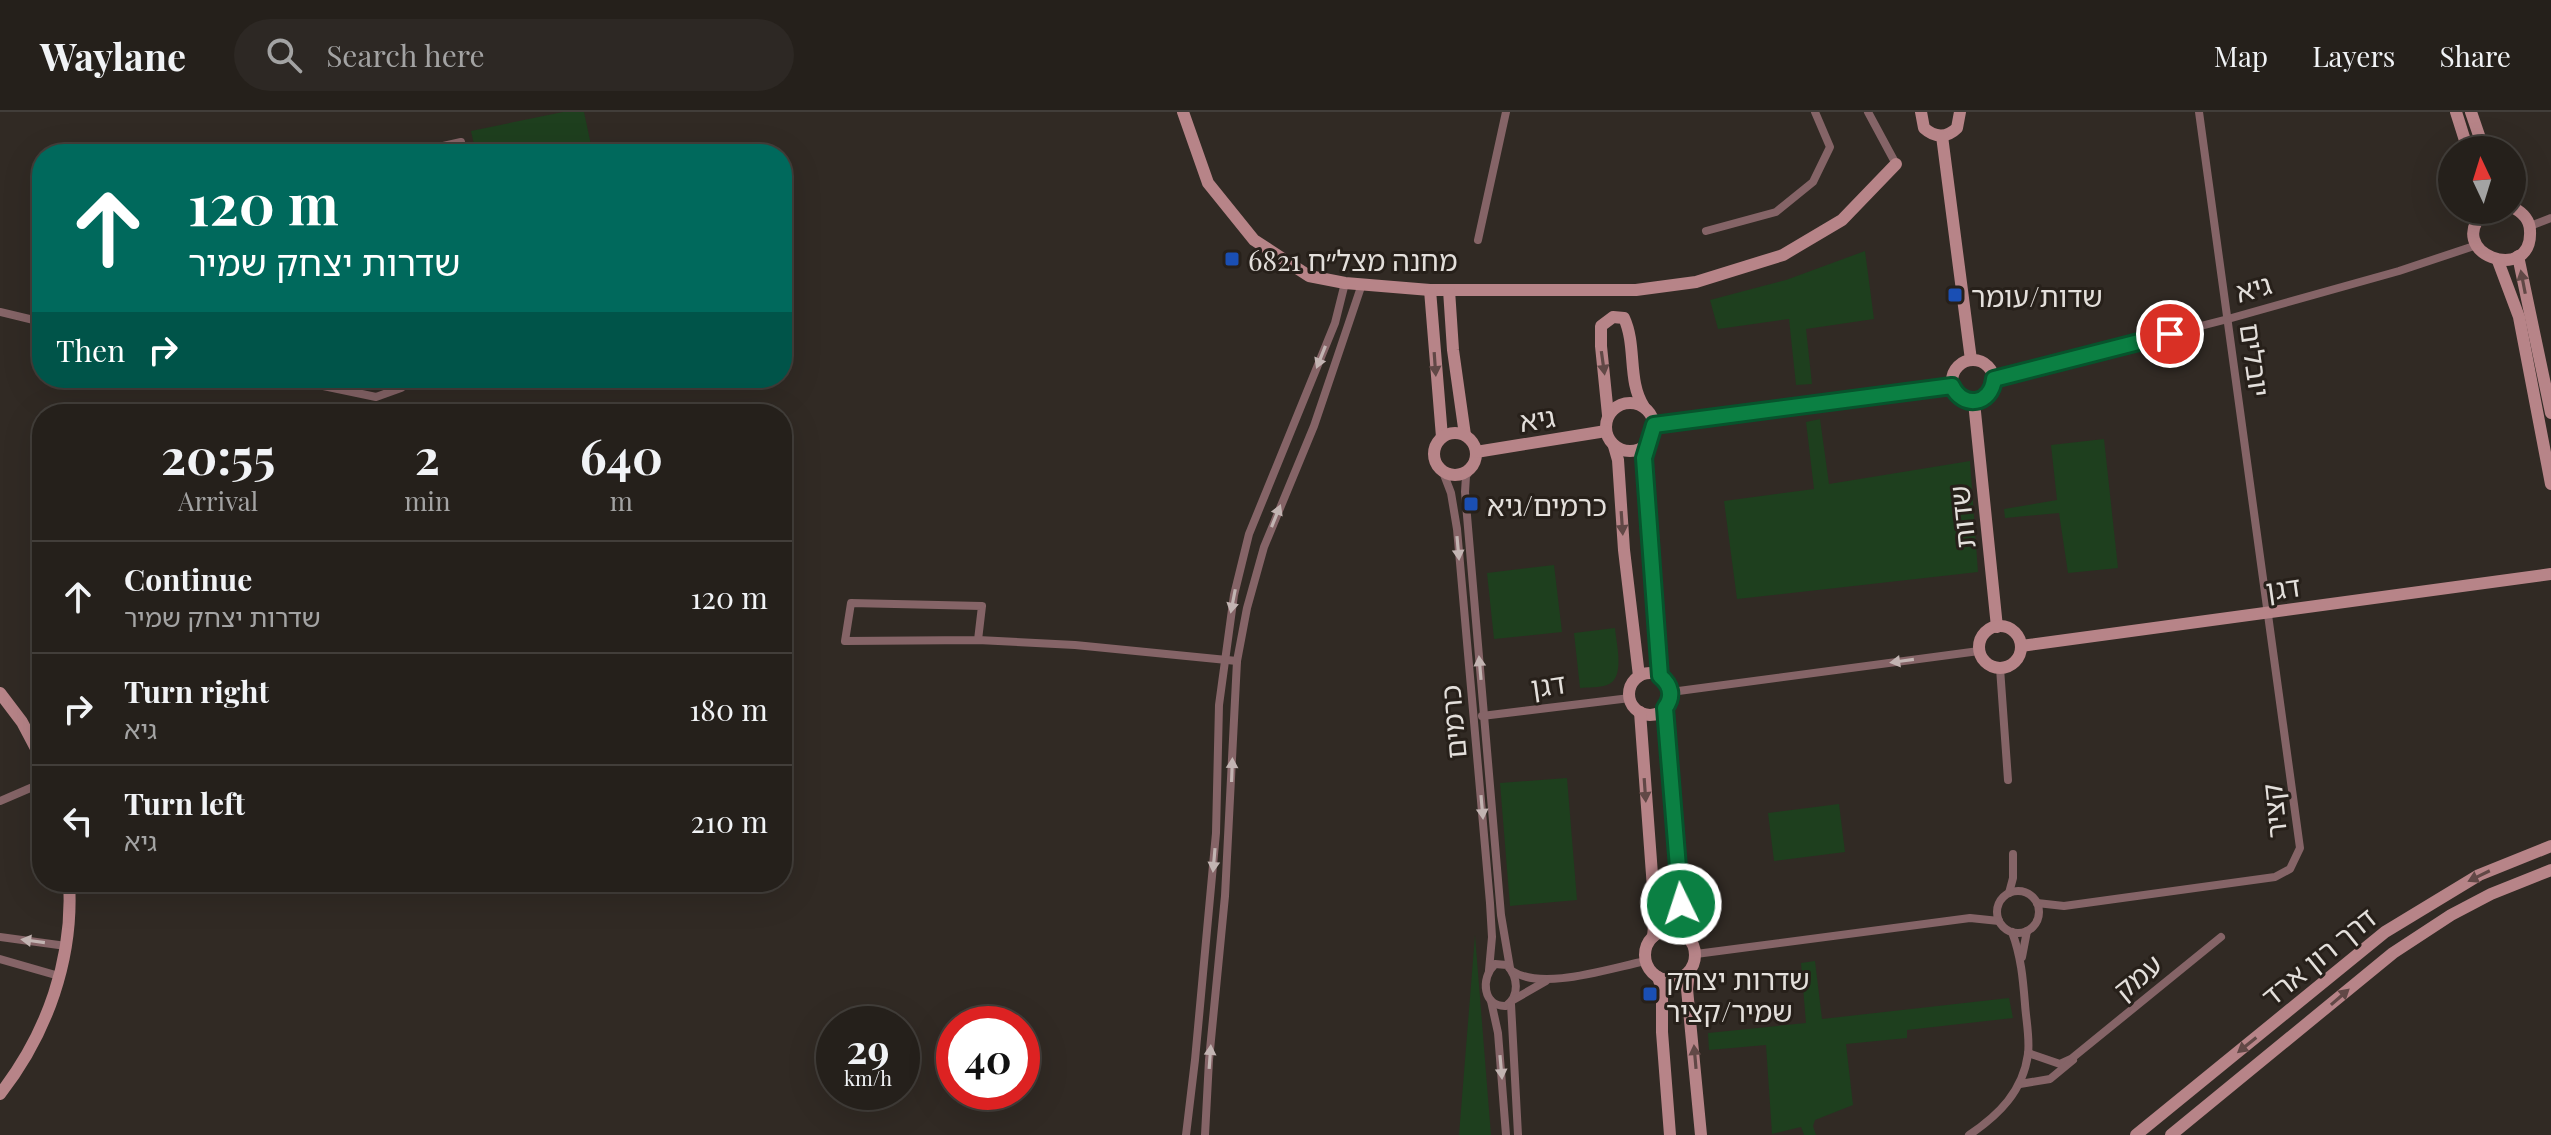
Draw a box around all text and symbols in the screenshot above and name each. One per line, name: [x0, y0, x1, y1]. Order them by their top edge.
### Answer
search box: [234, 19, 794, 91]
text: Waylane: [40, 30, 186, 81]
icon: search: [262, 33, 306, 77]
text: Search here: [326, 35, 485, 75]
text: Map: [2214, 37, 2268, 74]
text: Layers: [2312, 37, 2395, 74]
text: Share: [2439, 37, 2511, 74]
north arrow: [2438, 136, 2526, 224]
map controls: [2438, 136, 2526, 224]
text: 120 m: [188, 165, 339, 240]
icon: ahead: [56, 176, 160, 280]
text: שדרות יצחק שמיר: [188, 237, 461, 285]
place label: מחנה מצל״ח 6821: [1248, 241, 1457, 278]
marker: מחנה מצל״ח 6821: [1223, 250, 1241, 268]
street label: גיא: [2231, 264, 2275, 310]
one-way arrow: [2516, 270, 2528, 295]
place label: שדות/עומר: [1971, 277, 2103, 314]
marker: שדות/עומר: [1946, 286, 1964, 304]
pin: [2136, 300, 2204, 368]
icon: arrive: [2148, 312, 2192, 356]
street label: יובלים: [2233, 321, 2279, 399]
icon: right: [141, 328, 185, 372]
text: Then: [56, 330, 125, 370]
one-way arrow: [1315, 345, 1328, 369]
one-way arrow: [1597, 351, 1610, 376]
one-way arrow: [1429, 352, 1442, 377]
street label: גיא: [1517, 397, 1557, 439]
text: 20:55: [161, 423, 275, 487]
text: 2: [415, 423, 440, 487]
text: 640: [580, 423, 663, 487]
text: Arrival: [178, 483, 258, 518]
text: min: [404, 483, 451, 518]
text: m: [610, 483, 633, 518]
street label: שדות: [1939, 484, 1983, 550]
place label: כרמים/גיא: [1487, 486, 1607, 523]
marker: כרמים/גיא: [1462, 495, 1480, 513]
one-way arrow: [1270, 504, 1283, 528]
one-way arrow: [1616, 511, 1629, 536]
one-way arrow: [1452, 536, 1465, 561]
text: Continue: [124, 559, 252, 599]
street label: דגן: [2263, 566, 2303, 608]
icon: ahead: [56, 575, 100, 619]
text: 120 m: [690, 577, 768, 617]
one-way arrow: [1227, 589, 1239, 614]
text: שדרות יצחק שמיר: [124, 599, 321, 634]
one-way arrow: [1474, 655, 1487, 680]
one-way arrow: [1889, 655, 1914, 668]
street label: דגן: [1528, 663, 1568, 705]
text: Turn right: [124, 671, 269, 711]
street label: כרמים: [1430, 684, 1474, 760]
icon: right: [56, 687, 100, 731]
text: 180 m: [689, 689, 768, 729]
text: גיא: [124, 711, 157, 746]
one-way arrow: [1226, 757, 1239, 782]
one-way arrow: [1639, 778, 1652, 803]
street label: קציר: [2252, 782, 2294, 840]
text: Turn left: [124, 783, 245, 823]
one-way arrow: [1475, 794, 1488, 819]
icon: left: [56, 799, 100, 843]
text: 210 m: [690, 801, 768, 841]
text: גיא: [124, 823, 157, 858]
one-way arrow: [1207, 848, 1220, 873]
position arrow: [1639, 862, 1723, 946]
one-way arrow: [2467, 869, 2491, 883]
street label: דרך רון ארד: [2253, 898, 2383, 1014]
one-way arrow: [20, 934, 45, 947]
street label: עמק: [2105, 945, 2169, 1007]
place label: שדרות יצחק שמיר/קציר: [1666, 960, 1810, 1029]
marker: שדרות יצחק שמיר/קציר: [1641, 985, 1659, 1003]
one-way arrow: [2329, 989, 2349, 1006]
speed limit sign: 40: [936, 1006, 1040, 1110]
text: 29: [846, 1021, 890, 1074]
one-way arrow: [2236, 1036, 2257, 1053]
one-way arrow: [1204, 1044, 1217, 1069]
one-way arrow: [1688, 1044, 1701, 1069]
one-way arrow: [1495, 1055, 1508, 1080]
text: km/h: [844, 1064, 892, 1091]

